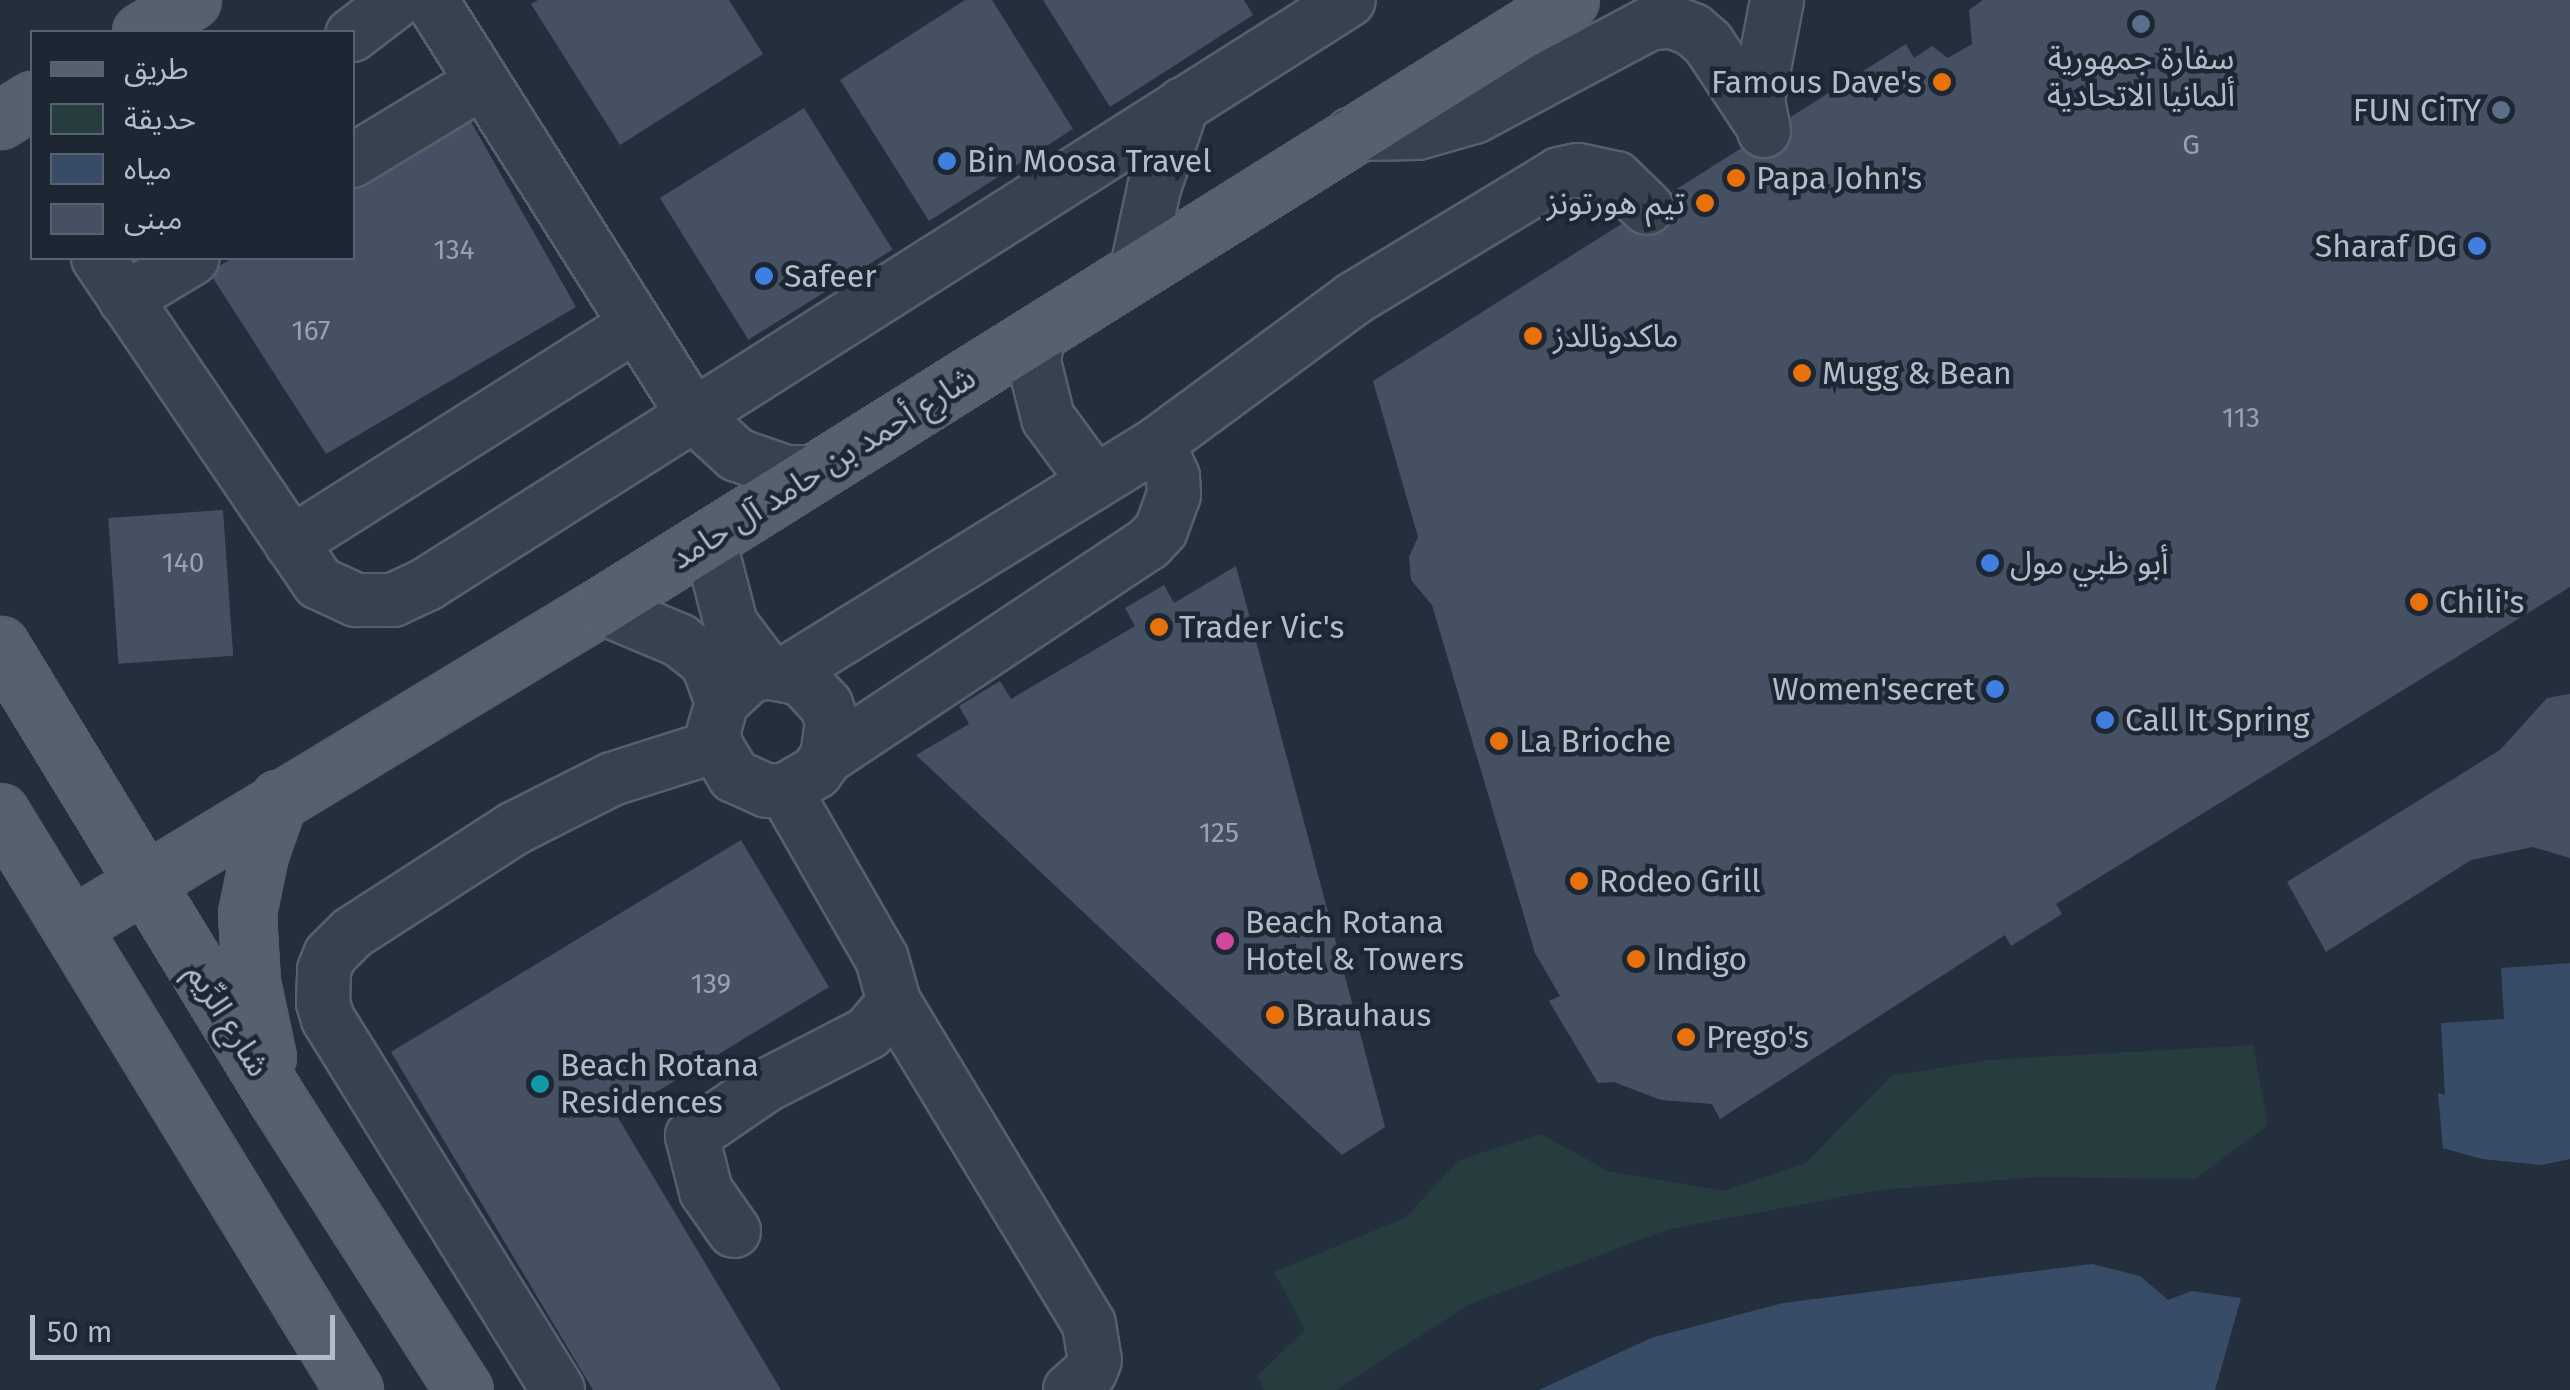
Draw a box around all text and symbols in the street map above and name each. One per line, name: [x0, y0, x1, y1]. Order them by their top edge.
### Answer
marker: سفارة جمهورية ألمانيا الاتحادية: [2130, 13, 2152, 35]
legend: [30, 30, 355, 260]
place label: سفارة جمهورية ألمانيا الاتحادية: [2047, 40, 2235, 115]
text: طريق: [124, 51, 189, 87]
place label: Famous Dave's: [1711, 63, 1922, 101]
marker: Famous Dave's: [1931, 71, 1953, 93]
place label: FUN CiTY: [2353, 91, 2481, 129]
marker: FUN CiTY: [2490, 99, 2512, 121]
text: حديقة: [124, 101, 196, 137]
house number: G: [2182, 128, 2200, 162]
place label: Bin Moosa Travel: [967, 142, 1212, 180]
marker: Bin Moosa Travel: [936, 150, 958, 172]
text: مياه: [124, 151, 172, 187]
place label: Papa John's: [1756, 159, 1922, 197]
marker: Papa John's: [1725, 167, 1747, 189]
place label: تيم هورتونز: [1547, 184, 1685, 222]
marker: تيم هورتونز: [1694, 192, 1716, 214]
text: مبنى: [124, 201, 182, 237]
place label: Sharaf DG: [2315, 227, 2457, 265]
house number: 134: [434, 233, 474, 267]
marker: Sharaf DG: [2466, 235, 2488, 257]
place label: Safeer: [784, 257, 876, 295]
marker: Safeer: [753, 265, 775, 287]
house number: 167: [292, 314, 330, 348]
place label: ماكدونالدز: [1553, 317, 1679, 355]
marker: ماكدونالدز: [1522, 325, 1544, 347]
place label: Mugg & Bean: [1822, 354, 2012, 392]
street label: شارع أحمد بن حامد آل حامد: [663, 358, 983, 578]
marker: Mugg & Bean: [1791, 362, 1813, 384]
house number: 113: [2222, 401, 2260, 435]
place label: أبو ظبي مول: [2010, 544, 2169, 582]
house number: 140: [162, 546, 204, 580]
marker: أبو ظبي مول: [1979, 552, 2001, 574]
place label: Chili's: [2439, 583, 2524, 621]
marker: Chili's: [2408, 591, 2430, 613]
place label: Trader Vic's: [1179, 608, 1344, 646]
marker: Trader Vic's: [1148, 616, 1170, 638]
place label: Women'secret: [1772, 670, 1975, 708]
marker: Women'secret: [1984, 678, 2006, 700]
place label: Call It Spring: [2125, 701, 2310, 739]
marker: Call It Spring: [2094, 709, 2116, 731]
place label: La Brioche: [1519, 722, 1672, 760]
marker: La Brioche: [1488, 730, 1510, 752]
house number: 125: [1199, 816, 1239, 850]
place label: Rodeo Grill: [1599, 862, 1761, 900]
marker: Rodeo Grill: [1568, 870, 1590, 892]
place label: Beach Rotana Hotel & Towers: [1245, 904, 1464, 979]
marker: Beach Rotana Hotel & Towers: [1214, 930, 1236, 952]
place label: Indigo: [1656, 940, 1747, 978]
marker: Indigo: [1625, 948, 1647, 970]
street label: شارع الرِّيم: [178, 956, 278, 1084]
house number: 139: [691, 967, 731, 1001]
place label: Brauhaus: [1295, 996, 1431, 1034]
marker: Brauhaus: [1264, 1004, 1286, 1026]
place label: Prego's: [1706, 1018, 1809, 1056]
marker: Prego's: [1675, 1026, 1697, 1048]
place label: Beach Rotana Residences: [560, 1047, 759, 1122]
marker: Beach Rotana Residences: [529, 1073, 551, 1095]
scale bar: [35, 1295, 340, 1357]
text: 50 m: [47, 1314, 112, 1350]

